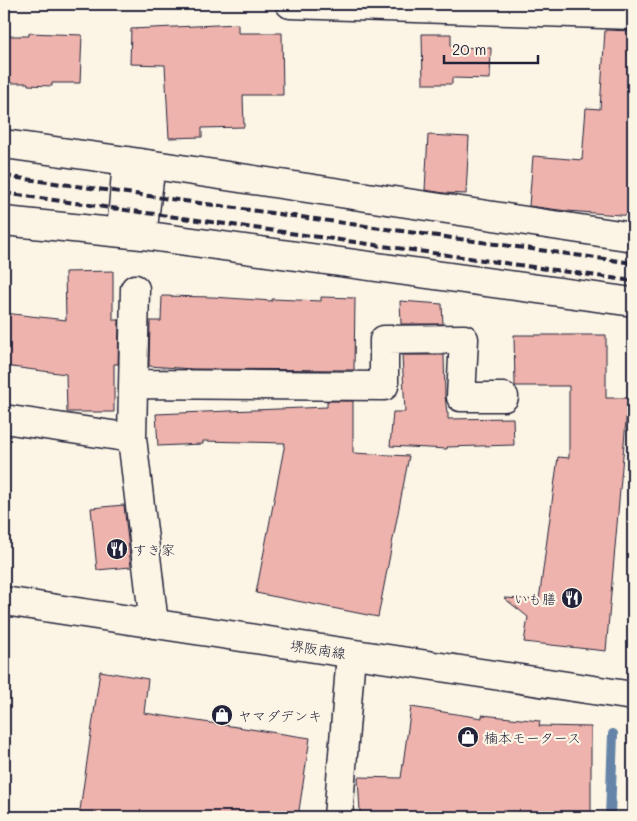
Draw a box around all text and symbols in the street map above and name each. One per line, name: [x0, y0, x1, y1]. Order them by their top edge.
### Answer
scale bar: [444, 32, 538, 64]
text: 20 m: [452, 39, 486, 59]
restaurant icon: すき家: [105, 537, 129, 561]
place label: すき家: [133, 540, 175, 559]
restaurant icon: いも膳: [560, 586, 584, 610]
place label: いも膳: [514, 589, 556, 608]
street label: 堺阪南線: [289, 635, 347, 663]
shop icon: ヤマダデンキ: [210, 703, 234, 727]
place label: ヤマダデンキ: [238, 706, 322, 725]
shop icon: 楠本モータース: [456, 725, 480, 749]
place label: 楠本モータース: [484, 728, 581, 747]

